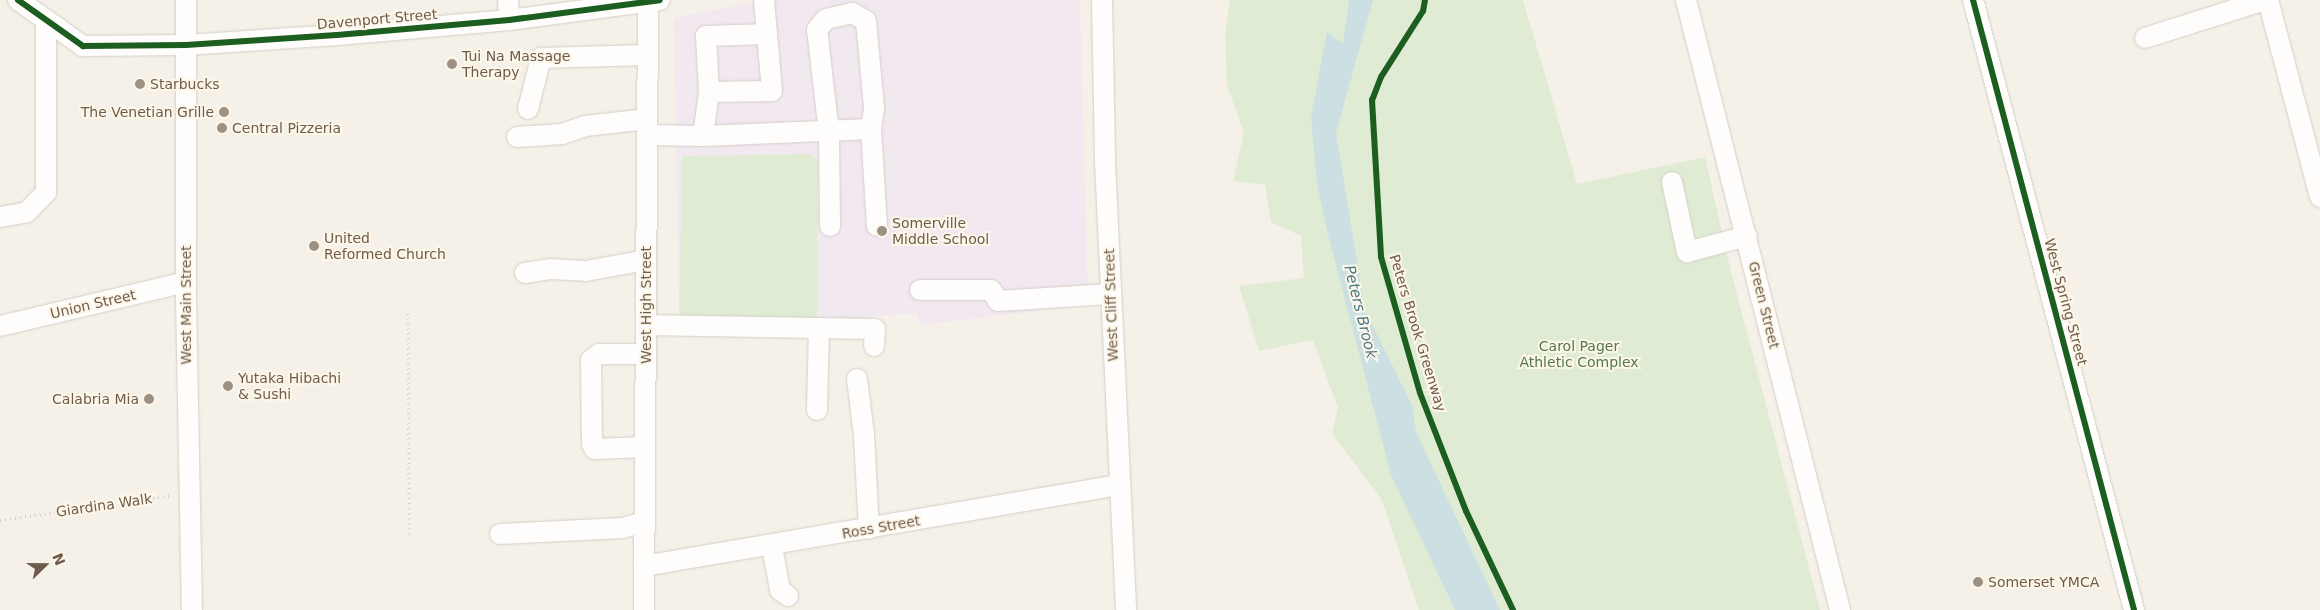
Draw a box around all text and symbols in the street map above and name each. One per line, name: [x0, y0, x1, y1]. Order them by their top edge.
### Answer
street label: Davenport Street: [316, 5, 438, 33]
place label: Tui Na Massage Therapy: [462, 48, 570, 80]
marker: Tui Na Massage Therapy: [446, 58, 458, 70]
place label: Starbucks: [150, 76, 220, 92]
marker: Starbucks: [134, 78, 146, 90]
place label: The Venetian Grille: [81, 104, 214, 120]
marker: The Venetian Grille: [218, 106, 230, 118]
place label: Central Pizzeria: [232, 120, 341, 136]
marker: Central Pizzeria: [216, 122, 228, 134]
place label: Somerville Middle School: [892, 215, 989, 248]
marker: Somerville Middle School: [876, 225, 888, 237]
place label: United Reformed Church: [324, 230, 446, 262]
street label: West Spring Street: [2041, 237, 2091, 367]
marker: United Reformed Church: [308, 240, 320, 252]
street label: West Main Street: [178, 245, 194, 365]
street label: West High Street: [638, 246, 654, 364]
street label: West Cliff Street: [1101, 248, 1121, 362]
street label: Peters Brook Greenway: [1386, 252, 1450, 414]
street label: Green Street: [1745, 260, 1783, 350]
water label: Peters Brook: [1340, 263, 1380, 361]
street label: Union Street: [49, 286, 137, 322]
park label: Carol Pager Athletic Complex: [1519, 338, 1639, 371]
place label: Yutaka Hibachi & Sushi: [238, 370, 341, 402]
marker: Yutaka Hibachi & Sushi: [222, 380, 234, 392]
place label: Calabria Mia: [52, 391, 139, 407]
marker: Calabria Mia: [143, 393, 155, 405]
street label: Giardina Walk: [55, 490, 153, 520]
street label: Ross Street: [841, 512, 921, 542]
north arrow: [20, 540, 70, 590]
text: N: [49, 551, 69, 568]
place label: Somerset YMCA: [1988, 574, 2099, 590]
marker: Somerset YMCA: [1972, 576, 1984, 588]

